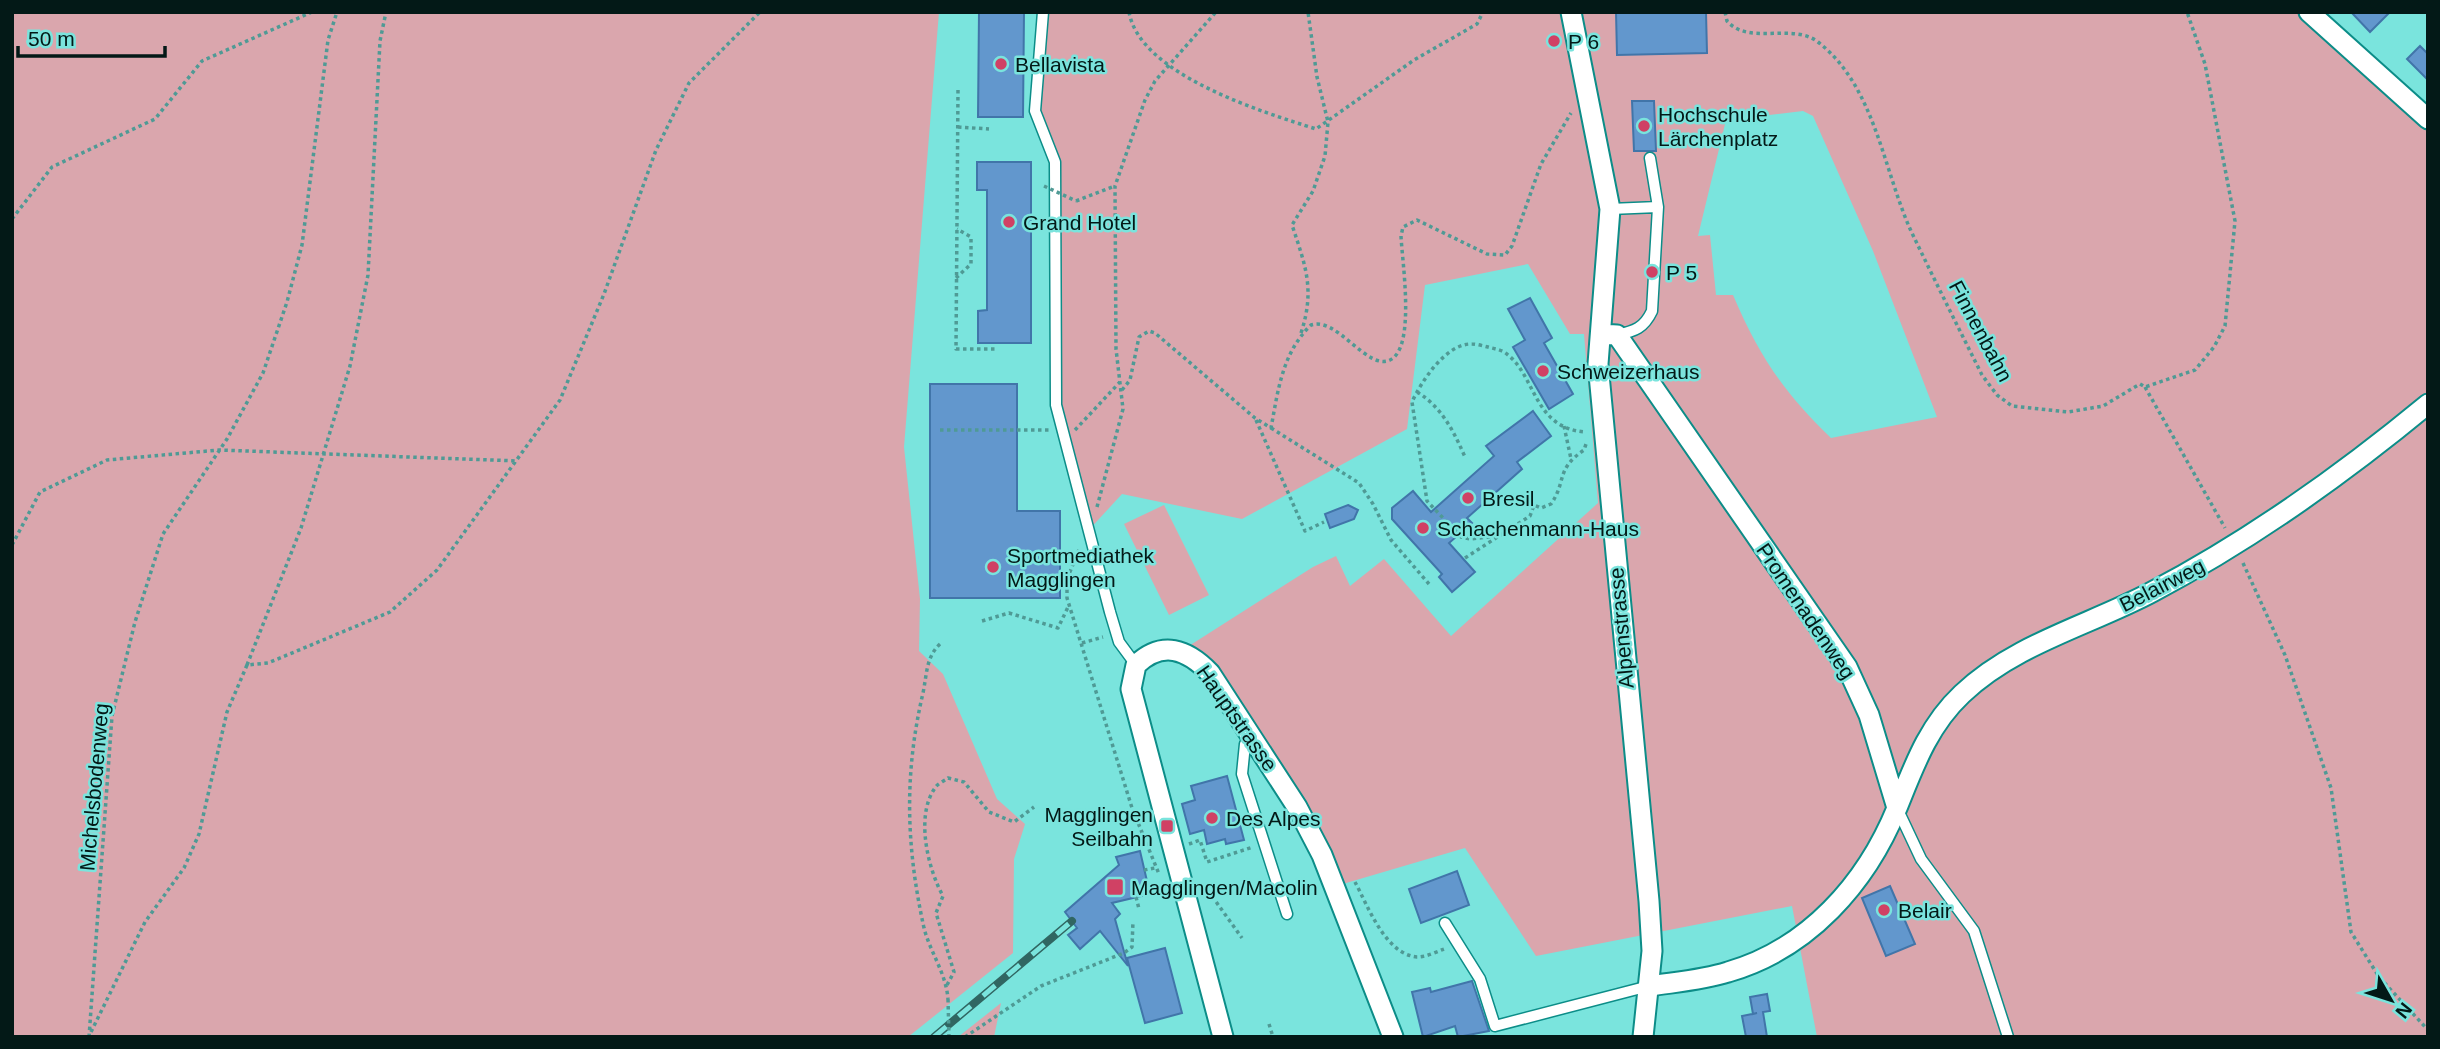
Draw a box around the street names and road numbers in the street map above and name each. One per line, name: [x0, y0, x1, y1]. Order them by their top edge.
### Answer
street label: Finnenbahn: [1945, 277, 2017, 385]
street label: Promenadenweg: [1752, 539, 1860, 683]
street label: Belairweg: [2116, 554, 2208, 616]
street label: Alpenstrasse: [1604, 567, 1638, 689]
street label: Hauptstrasse: [1192, 661, 1282, 775]
street label: Michelsbodenweg: [75, 702, 113, 872]

